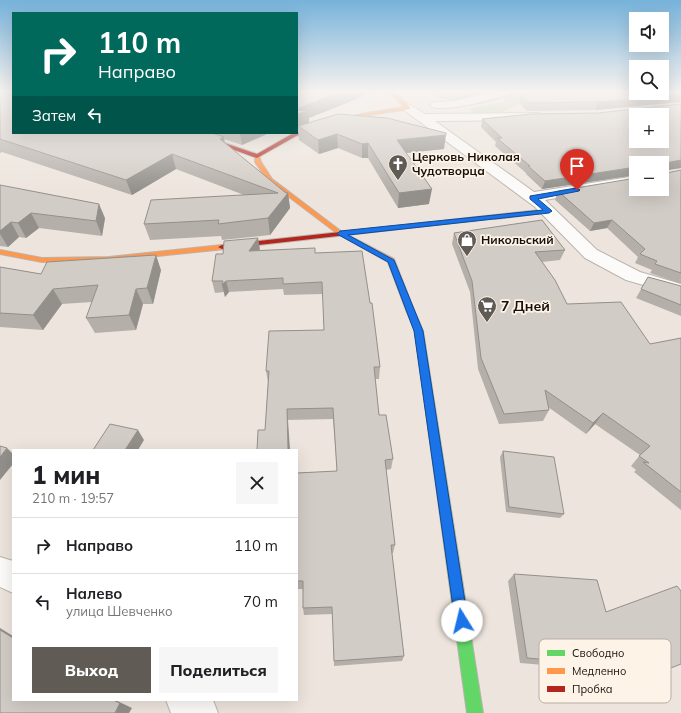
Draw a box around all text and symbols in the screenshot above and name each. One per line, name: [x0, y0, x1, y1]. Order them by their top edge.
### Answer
map controls: [629, 12, 669, 196]
button: sound: [629, 12, 669, 52]
text: 110 m: [98, 25, 181, 60]
icon: right: [32, 28, 84, 80]
text: Направо: [98, 60, 176, 83]
button: search: [629, 60, 669, 100]
icon: left: [84, 104, 106, 126]
text: Затем: [32, 106, 76, 125]
button: +: [629, 108, 669, 148]
place label: Церковь Николая Чудотворца: [412, 149, 520, 178]
pin: [560, 149, 594, 190]
church icon: Церковь Николая Чудотворца: [387, 153, 409, 181]
icon: arrive: [566, 155, 588, 177]
button: −: [629, 156, 669, 196]
shop icon: Никольский: [456, 229, 478, 257]
place label: Никольский: [481, 232, 554, 247]
supermarket icon: 7 Дней: [476, 295, 498, 323]
place label: 7 Дней: [501, 297, 550, 315]
text: 1 мин: [32, 460, 100, 490]
button: close: [236, 462, 278, 504]
text: 210 m · 19:57: [32, 490, 114, 506]
icon: right: [32, 535, 54, 557]
text: Направо: [66, 536, 133, 555]
text: 110 m: [234, 536, 278, 555]
text: Налево: [66, 584, 122, 603]
icon: left: [32, 591, 54, 613]
text: 70 m: [243, 592, 278, 611]
position arrow: [441, 600, 483, 642]
text: улица Шевченко: [66, 603, 173, 619]
legend: [539, 639, 671, 703]
text: Свободно: [572, 646, 625, 660]
button: Выход: [32, 647, 151, 693]
button: Поделиться: [159, 647, 278, 693]
text: Медленно: [572, 664, 626, 678]
text: Пробка: [572, 682, 613, 696]

